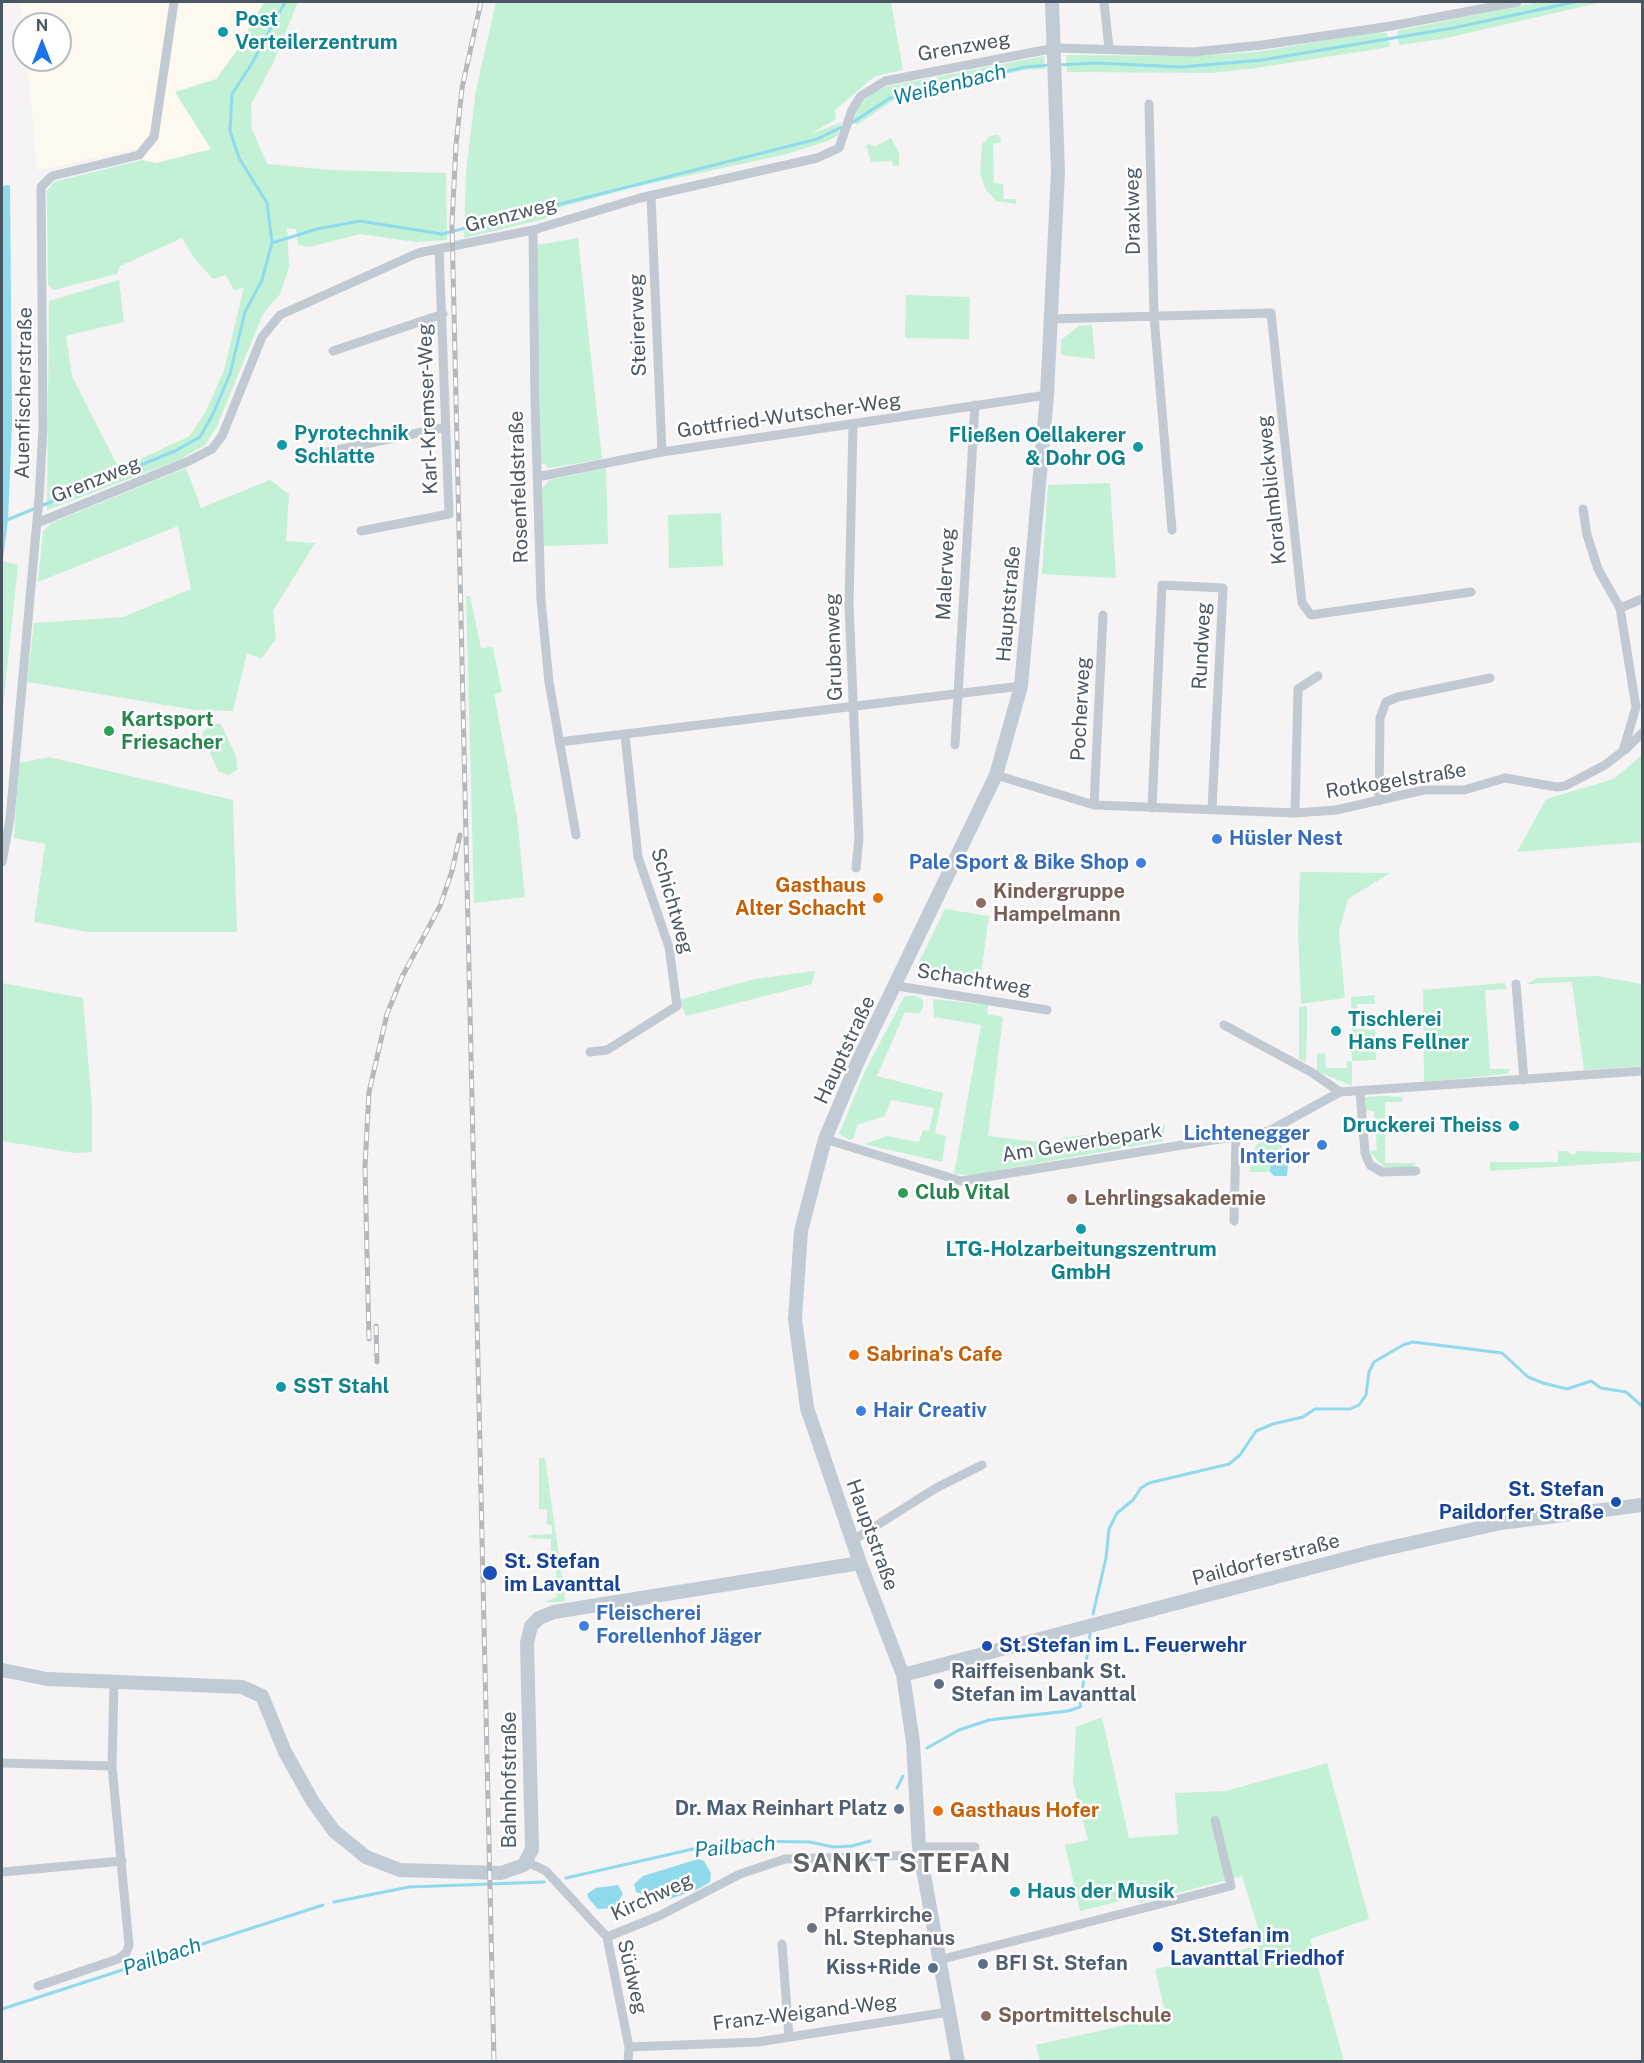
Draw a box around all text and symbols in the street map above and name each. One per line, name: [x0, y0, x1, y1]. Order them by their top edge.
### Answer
place label: Post Verteilerzentrum: [235, 8, 398, 55]
north arrow: [12, 12, 72, 72]
text: N: [36, 16, 48, 35]
marker: Post Verteilerzentrum: [216, 25, 230, 39]
street label: Grenzweg: [916, 27, 1012, 67]
water label: Weißenbach: [891, 59, 1009, 111]
street label: Draxlweg: [1120, 167, 1146, 255]
street label: Grenzweg: [463, 192, 559, 238]
street label: Steirerweg: [624, 273, 652, 377]
street label: Auenfischerstraße: [11, 307, 37, 479]
street label: Karl-Kremser-Weg: [413, 323, 443, 495]
street label: Gottfried-Wutscher-Weg: [675, 388, 903, 444]
street label: Rosenfeldstraße: [504, 410, 534, 564]
street label: Koralmblickweg: [1252, 414, 1292, 566]
place label: Pyrotechnik Schlatte: [294, 422, 409, 469]
place label: Fließen Oellakerer & Dohr OG: [949, 424, 1126, 471]
marker: Pyrotechnik Schlatte: [275, 438, 289, 452]
marker: Fließen Oellakerer & Dohr OG: [1131, 440, 1145, 454]
street label: Grenzweg: [48, 451, 144, 509]
street label: Malerweg: [932, 527, 960, 621]
street label: Hauptstraße: [992, 545, 1026, 663]
street label: Grubenweg: [820, 593, 848, 701]
street label: Rundweg: [1188, 602, 1216, 690]
street label: Pocherweg: [1066, 656, 1096, 762]
place label: Kartsport Friesacher: [121, 708, 223, 755]
marker: Kartsport Friesacher: [102, 724, 116, 738]
street label: Rotkogelstraße: [1324, 758, 1468, 804]
place label: Hüsler Nest: [1229, 827, 1343, 851]
marker: Hüsler Nest: [1210, 832, 1224, 846]
street label: Schichtweg: [645, 845, 699, 957]
place label: Pale Sport & Bike Shop: [909, 851, 1129, 875]
marker: Pale Sport & Bike Shop: [1134, 856, 1148, 870]
place label: Gasthaus Alter Schacht: [735, 874, 866, 921]
place label: Kindergruppe Hampelmann: [993, 880, 1125, 927]
marker: Gasthaus Alter Schacht: [871, 891, 885, 905]
marker: Kindergruppe Hampelmann: [974, 896, 988, 910]
street label: Schachtweg: [915, 959, 1033, 1001]
street label: Hauptstraße: [809, 992, 881, 1108]
place label: Tischlerei Hans Fellner: [1348, 1008, 1469, 1055]
marker: Tischlerei Hans Fellner: [1329, 1024, 1343, 1038]
place label: Druckerei Theiss: [1342, 1114, 1502, 1138]
street label: Am Gewerbepark: [1000, 1118, 1164, 1168]
marker: Druckerei Theiss: [1507, 1119, 1521, 1133]
place label: Lichtenegger Interior: [1183, 1122, 1310, 1169]
marker: Lichtenegger Interior: [1315, 1138, 1329, 1152]
place label: Club Vital: [915, 1181, 1010, 1205]
marker: Club Vital: [896, 1186, 910, 1200]
place label: Lehrlingsakademie: [1084, 1187, 1266, 1211]
marker: Lehrlingsakademie: [1065, 1192, 1079, 1206]
marker: LTG-Holzarbeitungszentrum GmbH: [1074, 1222, 1088, 1236]
place label: LTG-Holzarbeitungszentrum GmbH: [945, 1238, 1217, 1285]
place label: Sabrina's Cafe: [866, 1343, 1003, 1367]
marker: Sabrina's Cafe: [847, 1348, 861, 1362]
place label: SST Stahl: [293, 1375, 389, 1399]
marker: SST Stahl: [274, 1380, 288, 1394]
place label: Hair Creativ: [873, 1399, 987, 1423]
marker: Hair Creativ: [854, 1404, 868, 1418]
street label: Hauptstraße: [841, 1476, 903, 1594]
place label: St. Stefan Paildorfer Straße: [1439, 1478, 1604, 1525]
marker: St. Stefan Paildorfer Straße: [1609, 1495, 1623, 1509]
street label: Paildorferstraße: [1190, 1529, 1342, 1591]
place label: St. Stefan im Lavanttal: [504, 1550, 621, 1597]
marker: St. Stefan im Lavanttal: [481, 1564, 499, 1582]
place label: Fleischerei Forellenhof Jäger: [596, 1602, 762, 1649]
marker: Fleischerei Forellenhof Jäger: [577, 1619, 591, 1633]
place label: St.Stefan im L. Feuerwehr: [999, 1634, 1247, 1658]
marker: St.Stefan im L. Feuerwehr: [980, 1639, 994, 1653]
place label: Raiffeisenbank St. Stefan im Lavanttal: [951, 1660, 1137, 1707]
marker: Raiffeisenbank St. Stefan im Lavanttal: [932, 1677, 946, 1691]
street label: Bahnhofstraße: [498, 1711, 522, 1849]
place label: Dr. Max Reinhart Platz: [675, 1797, 887, 1821]
place label: Gasthaus Hofer: [950, 1799, 1099, 1823]
marker: Dr. Max Reinhart Platz: [892, 1802, 906, 1816]
marker: Gasthaus Hofer: [931, 1804, 945, 1818]
water label: Pailbach: [693, 1831, 777, 1863]
district label: SANKT STEFAN: [792, 1848, 1012, 1880]
street label: Kirchweg: [607, 1868, 697, 1926]
place label: Haus der Musik: [1027, 1880, 1175, 1904]
marker: Haus der Musik: [1008, 1885, 1022, 1899]
place label: Pfarrkirche hl. Stephanus: [824, 1904, 955, 1951]
marker: Pfarrkirche hl. Stephanus: [805, 1921, 819, 1935]
place label: St.Stefan im Lavanttal Friedhof: [1170, 1924, 1344, 1971]
water label: Pailbach: [119, 1932, 205, 1982]
street label: Südweg: [612, 1937, 652, 2017]
marker: St.Stefan im Lavanttal Friedhof: [1151, 1940, 1165, 1954]
place label: BFI St. Stefan: [995, 1952, 1128, 1976]
place label: Kiss+Ride: [826, 1956, 921, 1980]
marker: BFI St. Stefan: [976, 1957, 990, 1971]
marker: Kiss+Ride: [926, 1961, 940, 1975]
street label: Franz-Weigand-Weg: [711, 1990, 899, 2036]
place label: Sportmittelschule: [998, 2004, 1172, 2028]
marker: Sportmittelschule: [979, 2009, 993, 2023]

